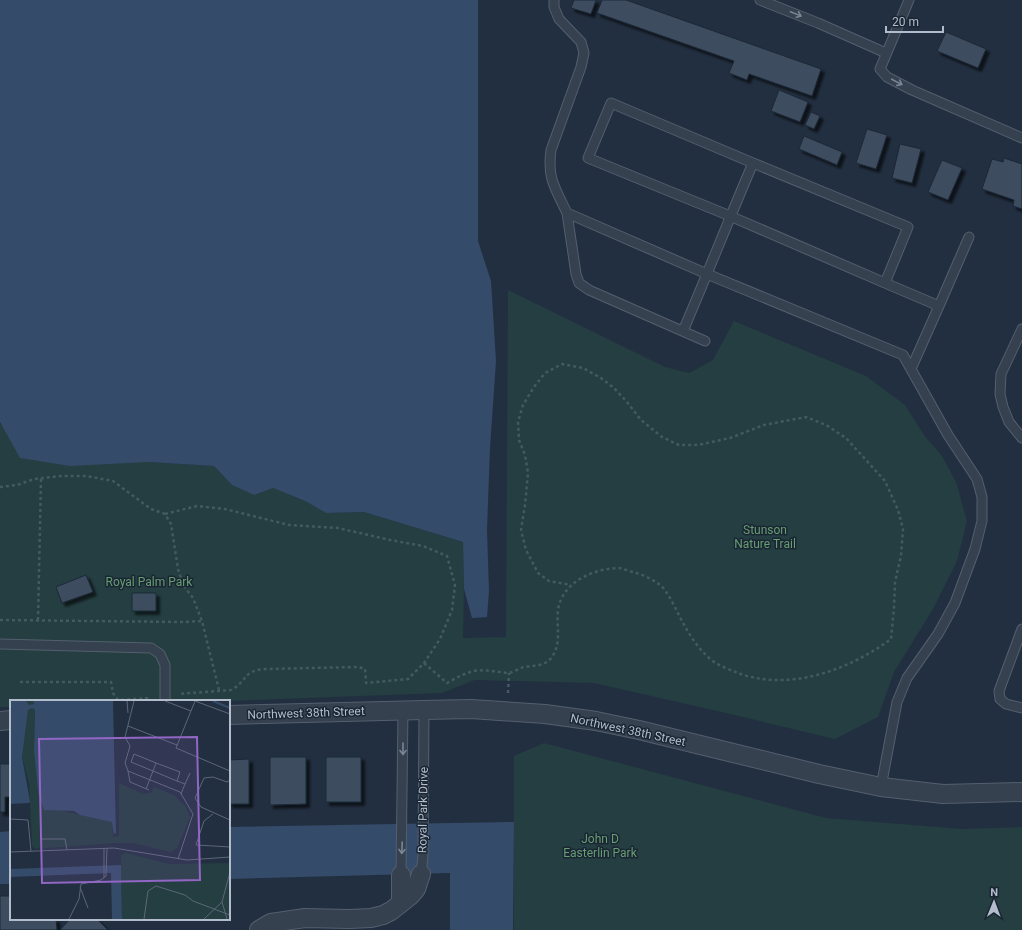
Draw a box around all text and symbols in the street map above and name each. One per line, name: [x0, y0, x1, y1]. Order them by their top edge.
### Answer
scale bar: [886, 8, 943, 34]
one-way arrow: [789, 11, 801, 19]
text: 20 m: [892, 15, 919, 29]
one-way arrow: [890, 79, 902, 86]
park label: Stunson Nature Trail: [734, 523, 796, 551]
park label: Royal Palm Park: [106, 575, 193, 589]
inset map: [10, 700, 230, 920]
street label: Northwest 38th Street: [247, 704, 365, 722]
street label: Northwest 38th Street: [569, 711, 687, 749]
one-way arrow: [399, 742, 407, 755]
street label: Royal Park Drive: [415, 767, 431, 853]
park label: John D Easterlin Park: [563, 832, 638, 860]
one-way arrow: [398, 841, 406, 854]
north arrow: [974, 882, 1014, 922]
text: N: [990, 886, 998, 899]

